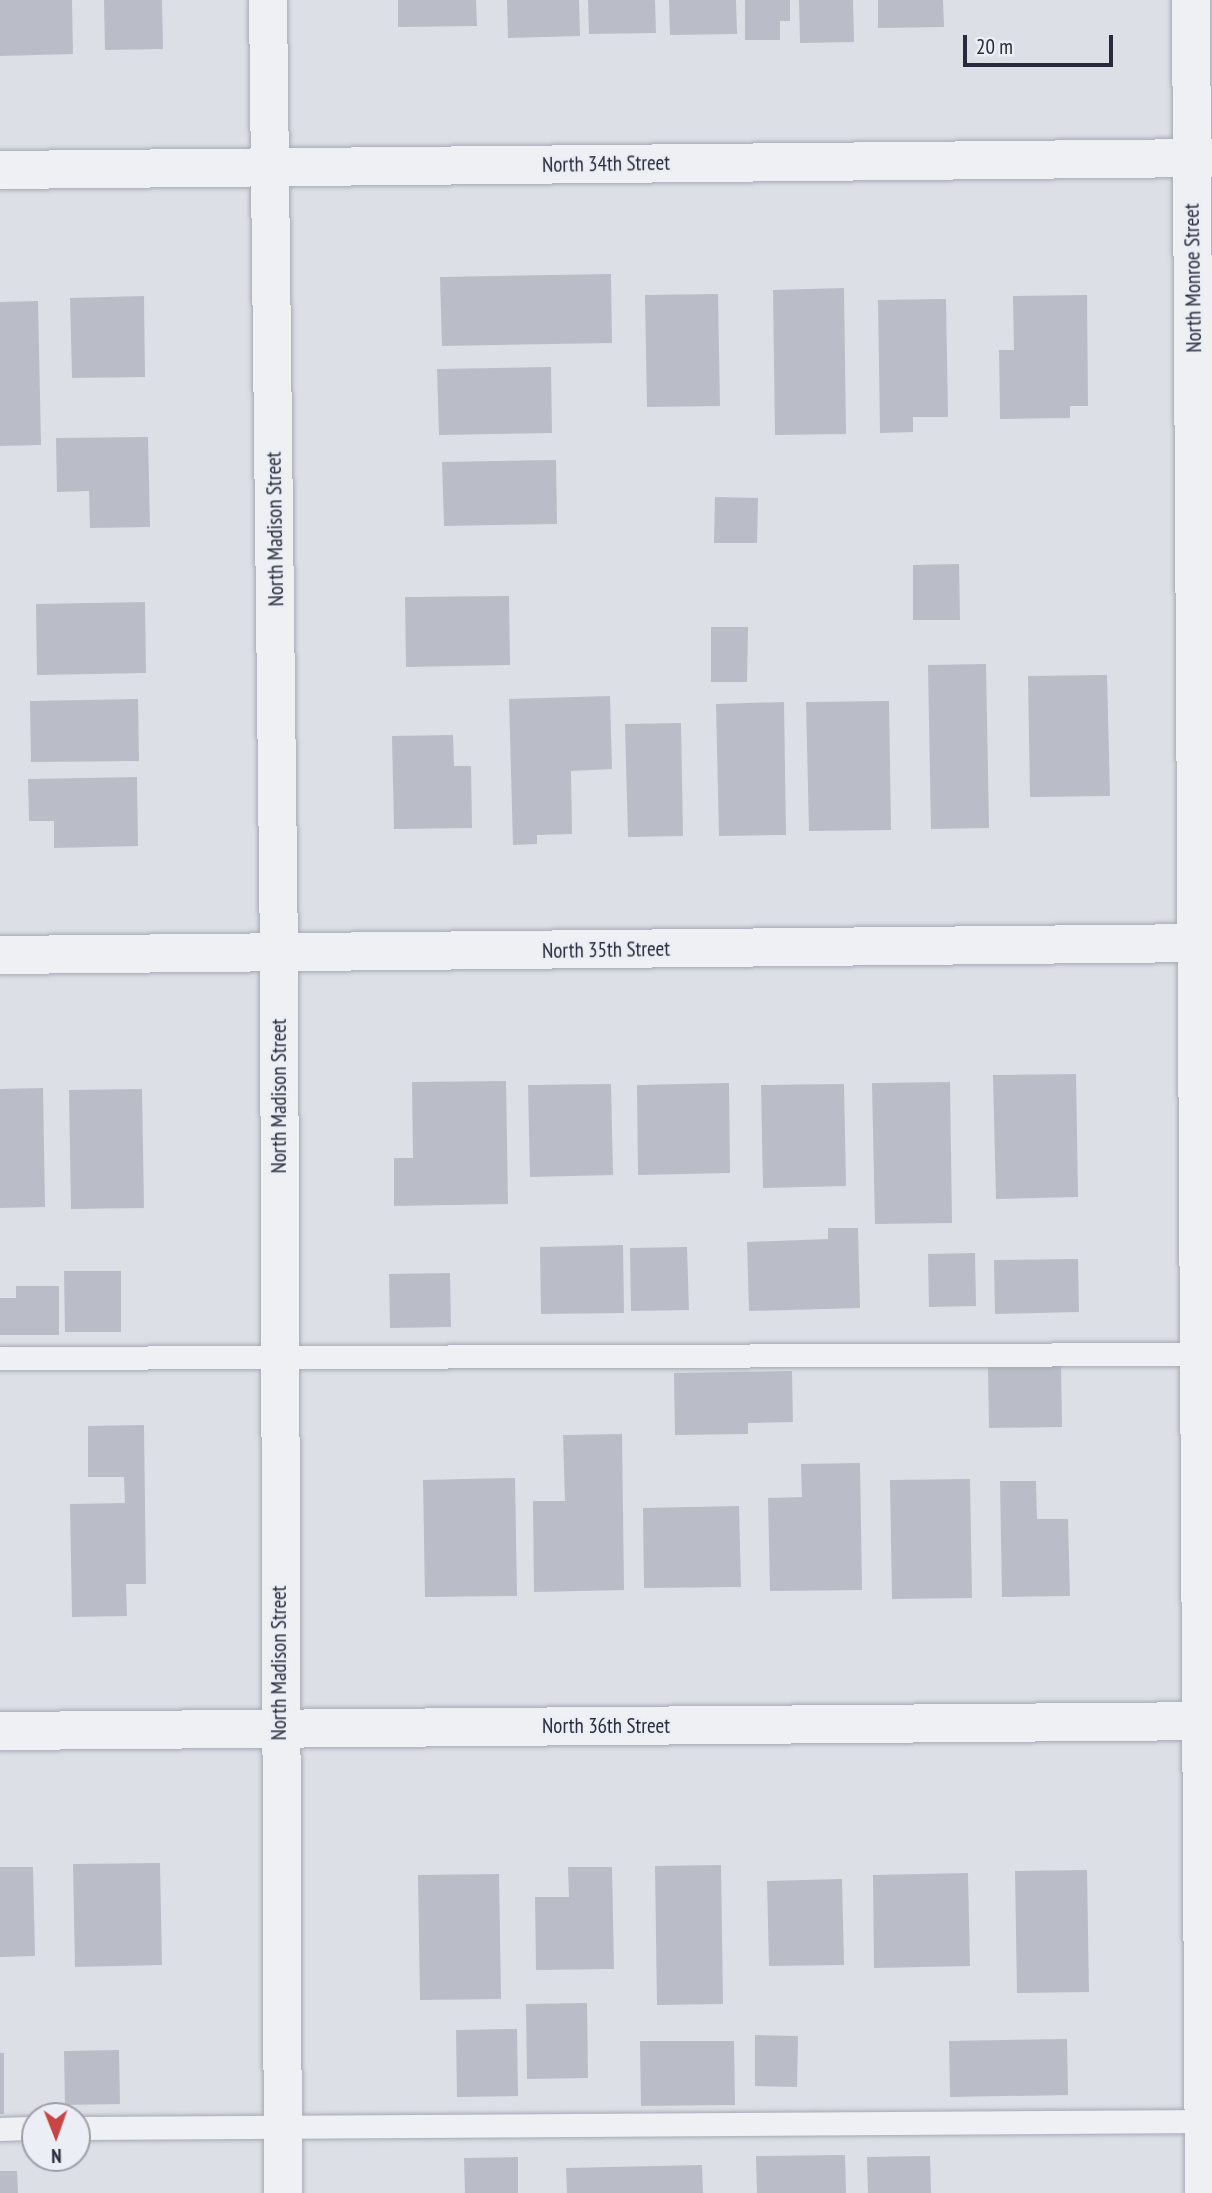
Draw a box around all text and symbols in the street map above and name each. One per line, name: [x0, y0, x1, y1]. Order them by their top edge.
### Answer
scale bar: [967, 21, 1118, 65]
text: 20 m: [976, 33, 1013, 60]
street label: North 34th Street: [542, 150, 670, 178]
street label: North Monroe Street: [1179, 203, 1207, 353]
street label: North Madison Street: [261, 451, 289, 607]
street label: North 35th Street: [542, 936, 670, 964]
street label: North Madison Street: [266, 1019, 292, 1173]
street label: North Madison Street: [266, 1586, 292, 1740]
street label: North 36th Street: [542, 1713, 670, 1739]
north arrow: [21, 2102, 91, 2172]
text: N: [51, 2144, 62, 2168]

